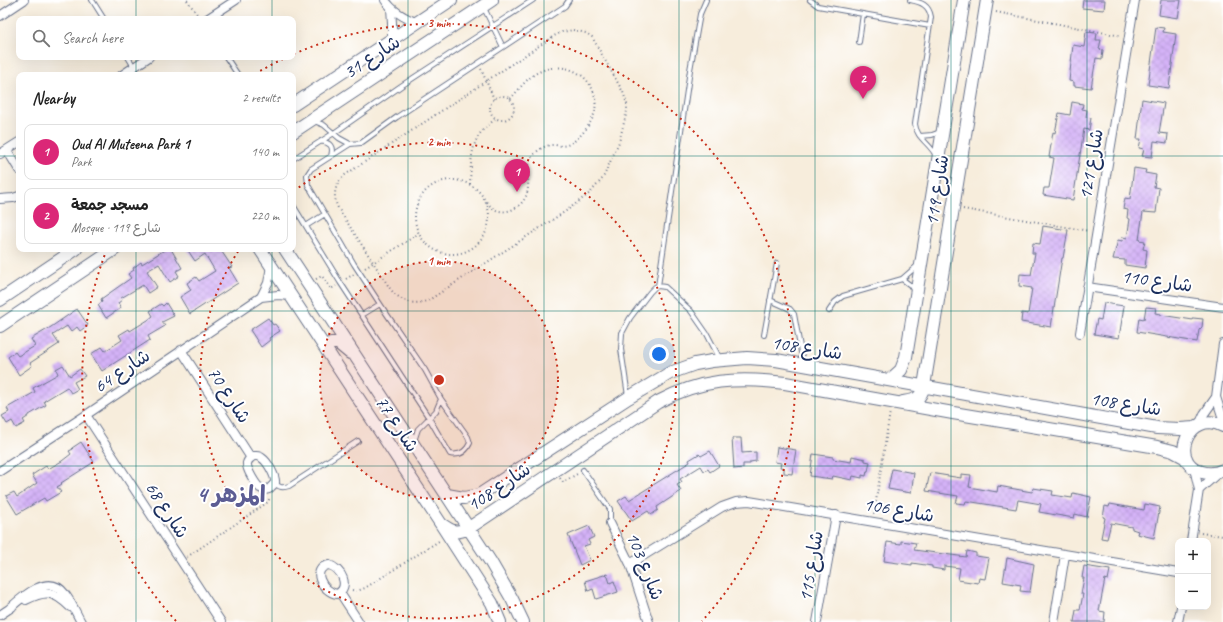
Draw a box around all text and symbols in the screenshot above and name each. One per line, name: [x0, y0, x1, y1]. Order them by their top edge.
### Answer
text: 3 min: [428, 15, 451, 31]
search box: [16, 16, 296, 60]
icon: search: [30, 27, 52, 49]
text: Search here: [62, 29, 123, 48]
street label: شارع 31: [339, 30, 405, 85]
pin: 2: [850, 66, 876, 99]
text: Nearby: [32, 88, 75, 109]
text: 2 results: [242, 90, 280, 106]
street label: شارع 121: [1073, 127, 1110, 201]
text: 2 min: [428, 134, 451, 150]
text: Oud Al Muteena Park 1: [71, 135, 190, 154]
text: 1: [43, 144, 49, 160]
text: 140 m: [251, 144, 279, 160]
street label: شارع 119: [920, 153, 955, 227]
text: Park: [71, 154, 92, 170]
pin: 1: [504, 159, 530, 192]
text: مسجد جمعة: [71, 196, 149, 215]
text: 2: [43, 208, 49, 224]
text: 220 m: [251, 208, 279, 224]
text: Mosque · شارع 119: [71, 220, 161, 236]
text: 1 min: [428, 253, 451, 269]
street label: شارع 110: [1120, 264, 1194, 299]
street label: شارع 108: [770, 331, 844, 366]
street label: شارع 64: [89, 343, 155, 399]
your location: [649, 344, 669, 364]
street label: شارع 70: [201, 362, 256, 428]
centre of rings: [432, 373, 446, 387]
street label: شارع 108: [1089, 387, 1163, 422]
street label: شارع 77: [369, 391, 424, 457]
street label: شارع 108: [463, 457, 536, 518]
street label: شارع 68: [139, 477, 194, 543]
district label: المزهر 4: [196, 480, 266, 509]
street label: شارع 106: [862, 492, 936, 529]
street label: شارع 103: [620, 528, 669, 604]
street label: شارع 115: [793, 529, 830, 603]
map controls: [1175, 538, 1211, 610]
button: +: [1175, 538, 1211, 574]
button: −: [1175, 574, 1211, 610]

